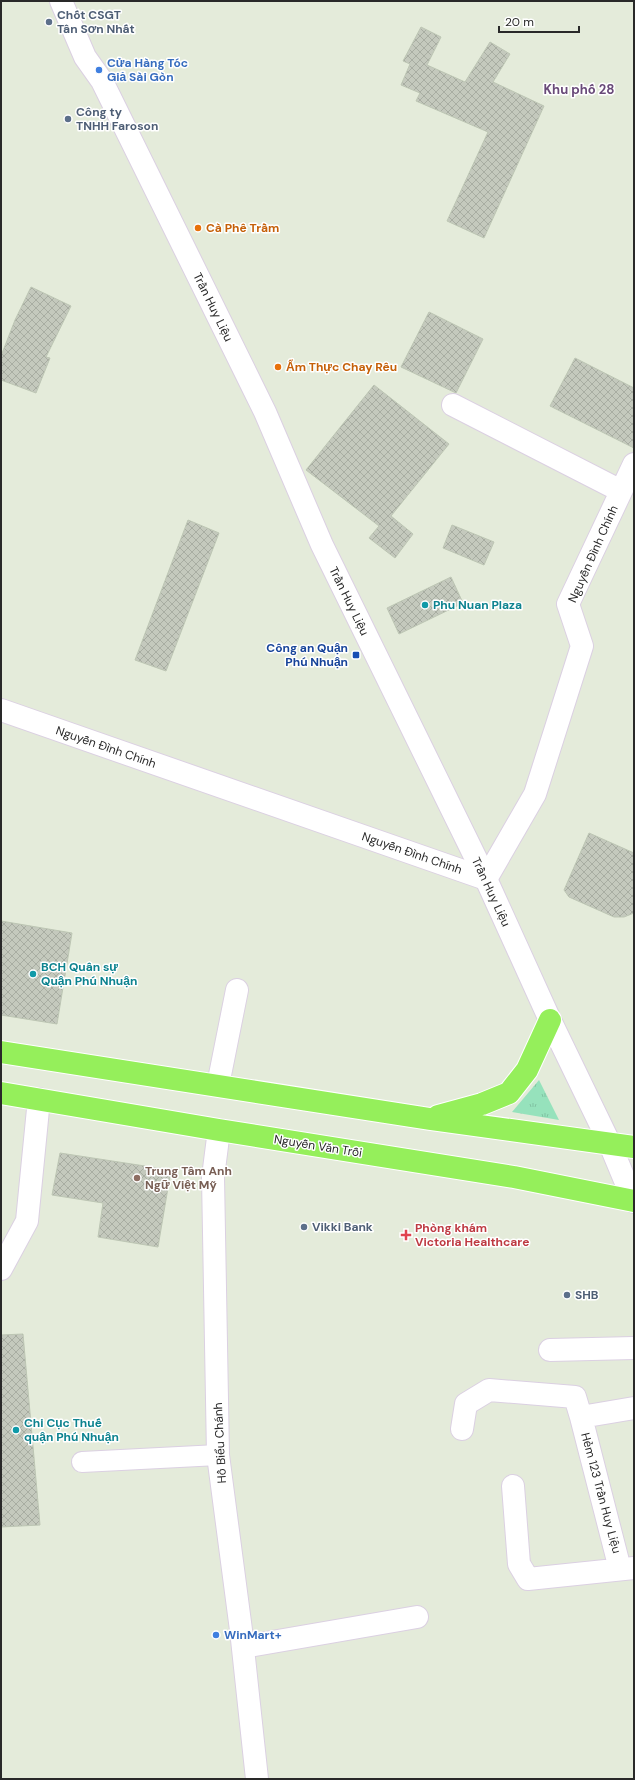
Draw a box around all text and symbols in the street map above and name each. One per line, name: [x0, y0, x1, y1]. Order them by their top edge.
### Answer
place label: Chốt CSGT Tân Sơn Nhất: [57, 7, 135, 37]
scale bar: [499, 8, 579, 34]
text: 20 m: [505, 14, 534, 30]
marker: Chốt CSGT Tân Sơn Nhất: [44, 17, 54, 27]
place label: Cửa Hàng Tóc Giả Sài Gòn: [107, 55, 188, 85]
marker: Cửa Hàng Tóc Giả Sài Gòn: [94, 65, 104, 75]
district label: Khu phố 28: [544, 81, 614, 98]
place label: Công ty TNHH Faroson: [76, 104, 158, 134]
marker: Công ty TNHH Faroson: [63, 114, 73, 124]
place label: Cà Phê Trầm: [206, 220, 279, 236]
marker: Cà Phê Trầm: [193, 223, 203, 233]
street label: Trần Huy Liệu: [189, 270, 237, 344]
place label: Ẩm Thực Chay Rêu: [286, 359, 397, 375]
marker: Ẩm Thực Chay Rêu: [273, 362, 283, 372]
street label: Nguyễn Đình Chính: [564, 503, 622, 605]
street label: Trần Huy Liệu: [325, 564, 373, 638]
place label: Phu Nuan Plaza: [433, 597, 522, 613]
marker: Phu Nuan Plaza: [420, 600, 430, 610]
place label: Công an Quận Phú Nhuận: [266, 640, 348, 670]
marker: Công an Quận Phú Nhuận: [351, 650, 361, 660]
street label: Nguyễn Đình Chính: [54, 722, 158, 772]
street label: Nguyễn Đình Chính: [360, 828, 464, 878]
street label: Trần Huy Liệu: [468, 855, 514, 929]
place label: BCH Quân sự Quận Phú Nhuận: [41, 959, 137, 989]
marker: BCH Quân sự Quận Phú Nhuận: [28, 969, 38, 979]
street label: Nguyễn Văn Trỗi: [273, 1131, 363, 1161]
place label: Trung Tâm Anh Ngữ Việt Mỹ: [145, 1163, 232, 1193]
marker: Trung Tâm Anh Ngữ Việt Mỹ: [132, 1173, 142, 1183]
place label: Vikki Bank: [312, 1219, 373, 1235]
place label: Phòng khám Victoria Healthcare: [415, 1220, 529, 1250]
marker: Vikki Bank: [299, 1222, 309, 1232]
marker: Phòng khám Victoria Healthcare: [400, 1229, 412, 1241]
place label: SHB: [575, 1287, 599, 1303]
marker: SHB: [562, 1290, 572, 1300]
street label: Hồ Biểu Chánh: [210, 1402, 230, 1484]
place label: Chi Cục Thuế quận Phú Nhuận: [24, 1415, 119, 1445]
marker: Chi Cục Thuế quận Phú Nhuận: [11, 1425, 21, 1435]
street label: Hẻm 123 Trần Huy Liệu: [577, 1431, 625, 1555]
place label: WinMart+: [224, 1627, 282, 1643]
marker: WinMart+: [211, 1630, 221, 1640]

